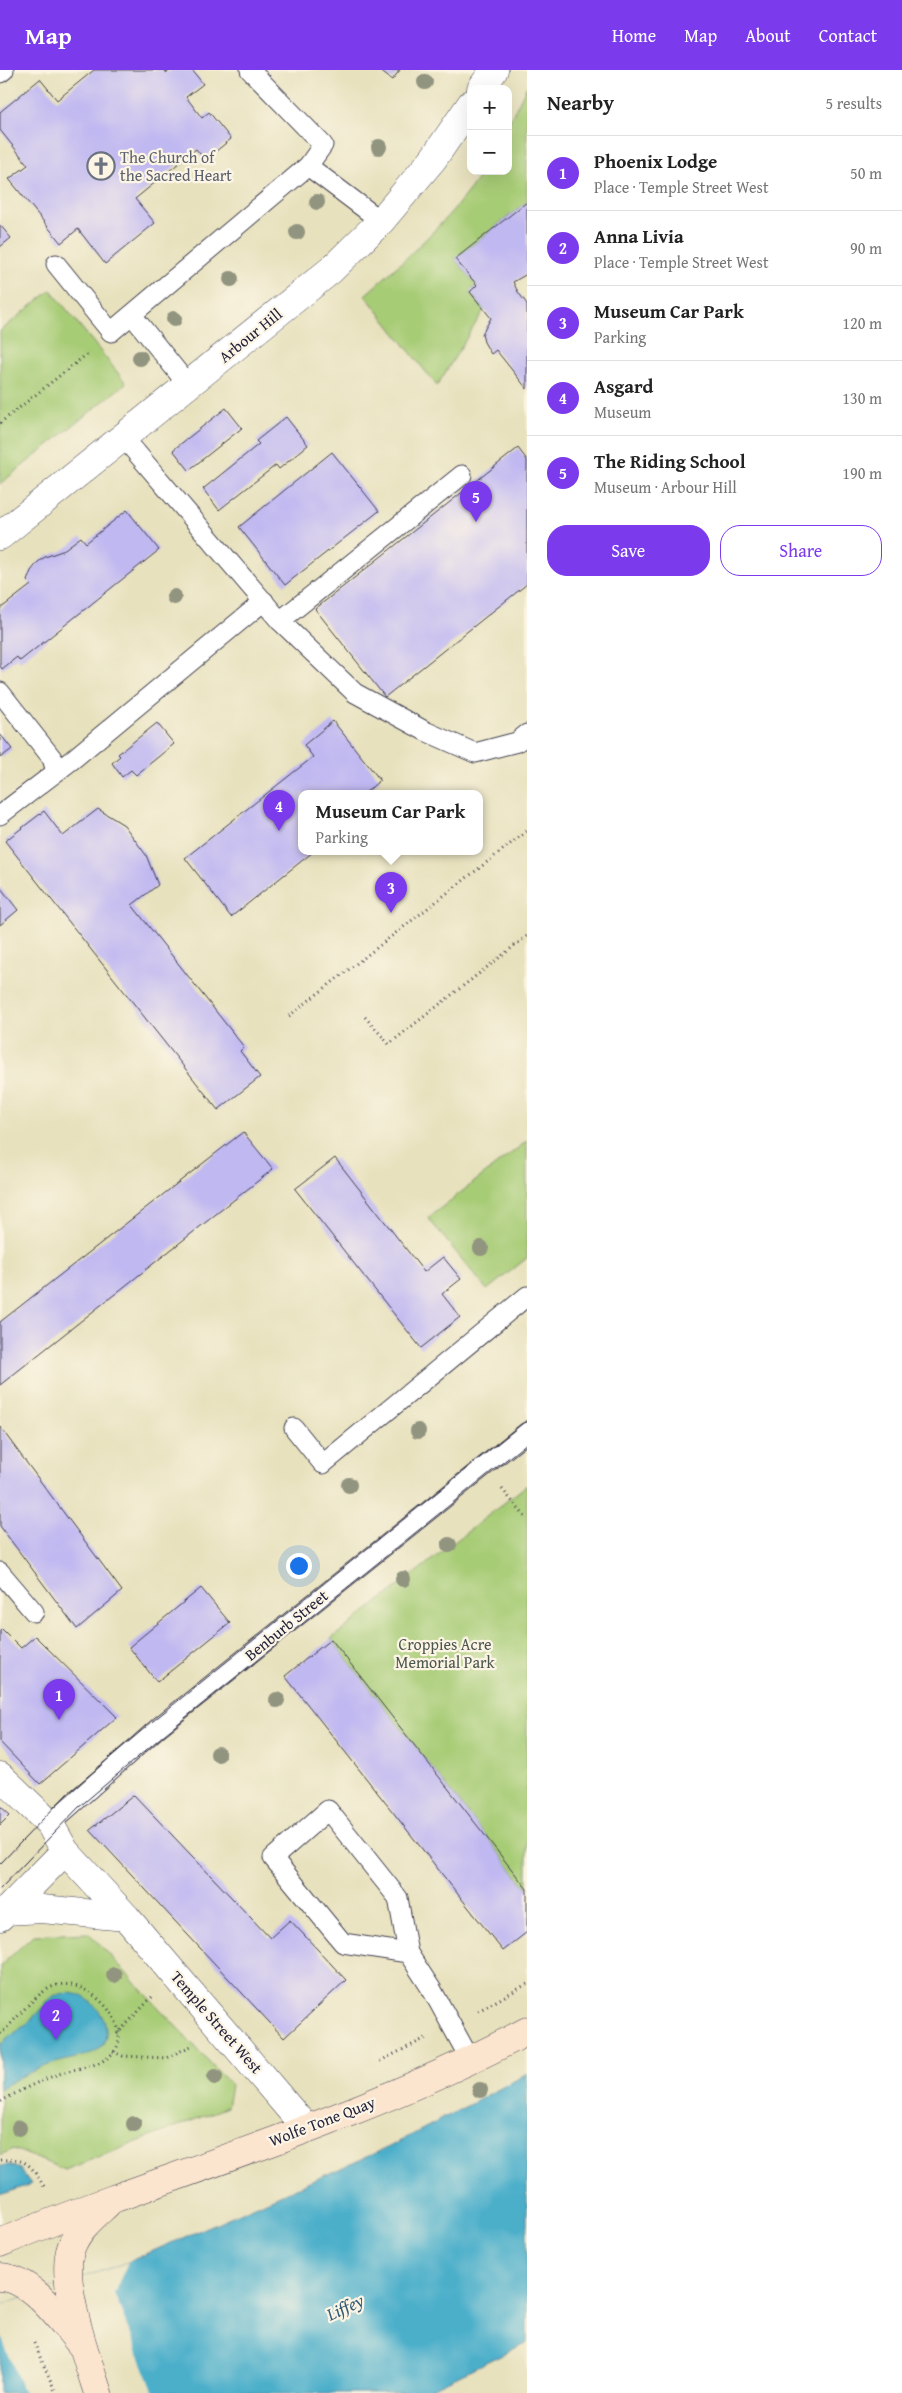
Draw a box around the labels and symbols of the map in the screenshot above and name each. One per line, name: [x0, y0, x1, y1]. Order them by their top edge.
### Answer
place label: The Church of the Sacred Heart: [120, 145, 232, 187]
church icon: The Church of the Sacred Heart: [86, 151, 116, 181]
street label: Arbour Hill: [213, 302, 287, 368]
pin: 5: [460, 481, 492, 522]
pin: 4: [263, 790, 295, 831]
pin: 3: [375, 872, 407, 913]
your location: [286, 1553, 312, 1579]
street label: Benburb Street: [239, 1584, 333, 1666]
park label: Croppies Acre Memorial Park: [395, 1632, 496, 1674]
pin: 1: [43, 1679, 75, 1720]
street label: Temple Street West: [165, 1965, 269, 2079]
pin: 2: [40, 1999, 72, 2040]
street label: Wolfe Tone Quay: [265, 2090, 379, 2152]
water label: Liffey: [321, 2286, 369, 2328]

